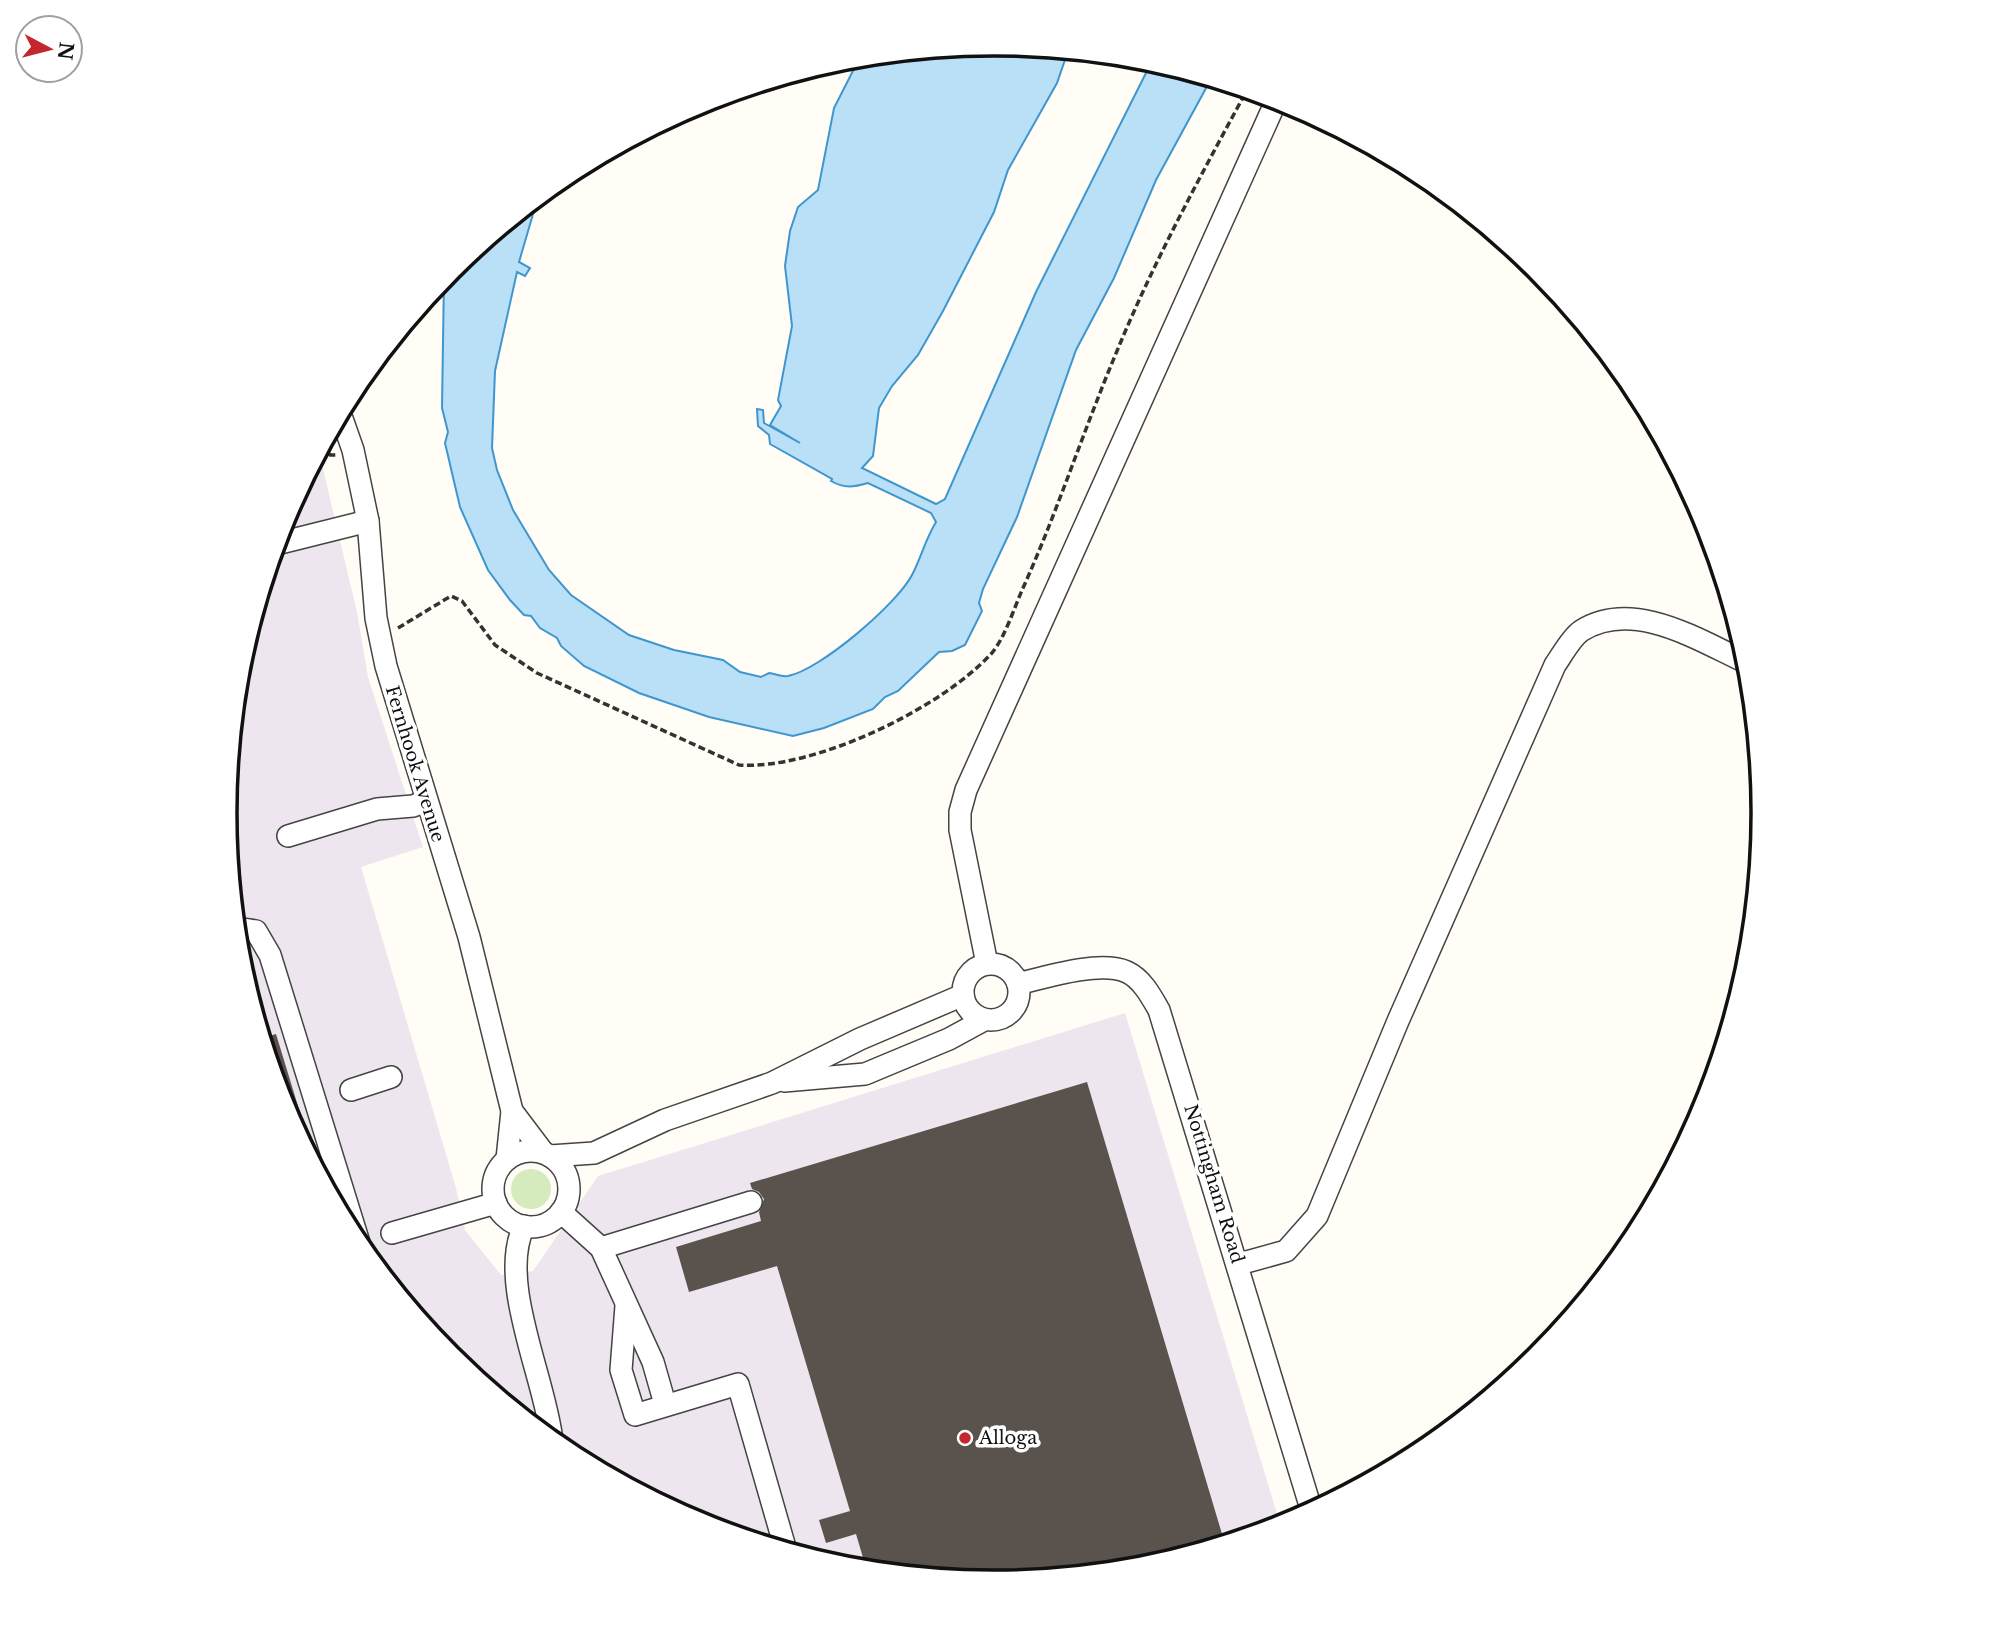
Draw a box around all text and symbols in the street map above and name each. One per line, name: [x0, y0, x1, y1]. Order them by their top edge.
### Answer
north arrow: [14, 14, 84, 84]
text: N: [53, 41, 78, 61]
street label: Fernhook Avenue: [381, 683, 449, 845]
street label: Nottingham Road: [1179, 1102, 1249, 1266]
place label: Alloga: [978, 1427, 1037, 1449]
marker: Alloga: [957, 1430, 973, 1446]

